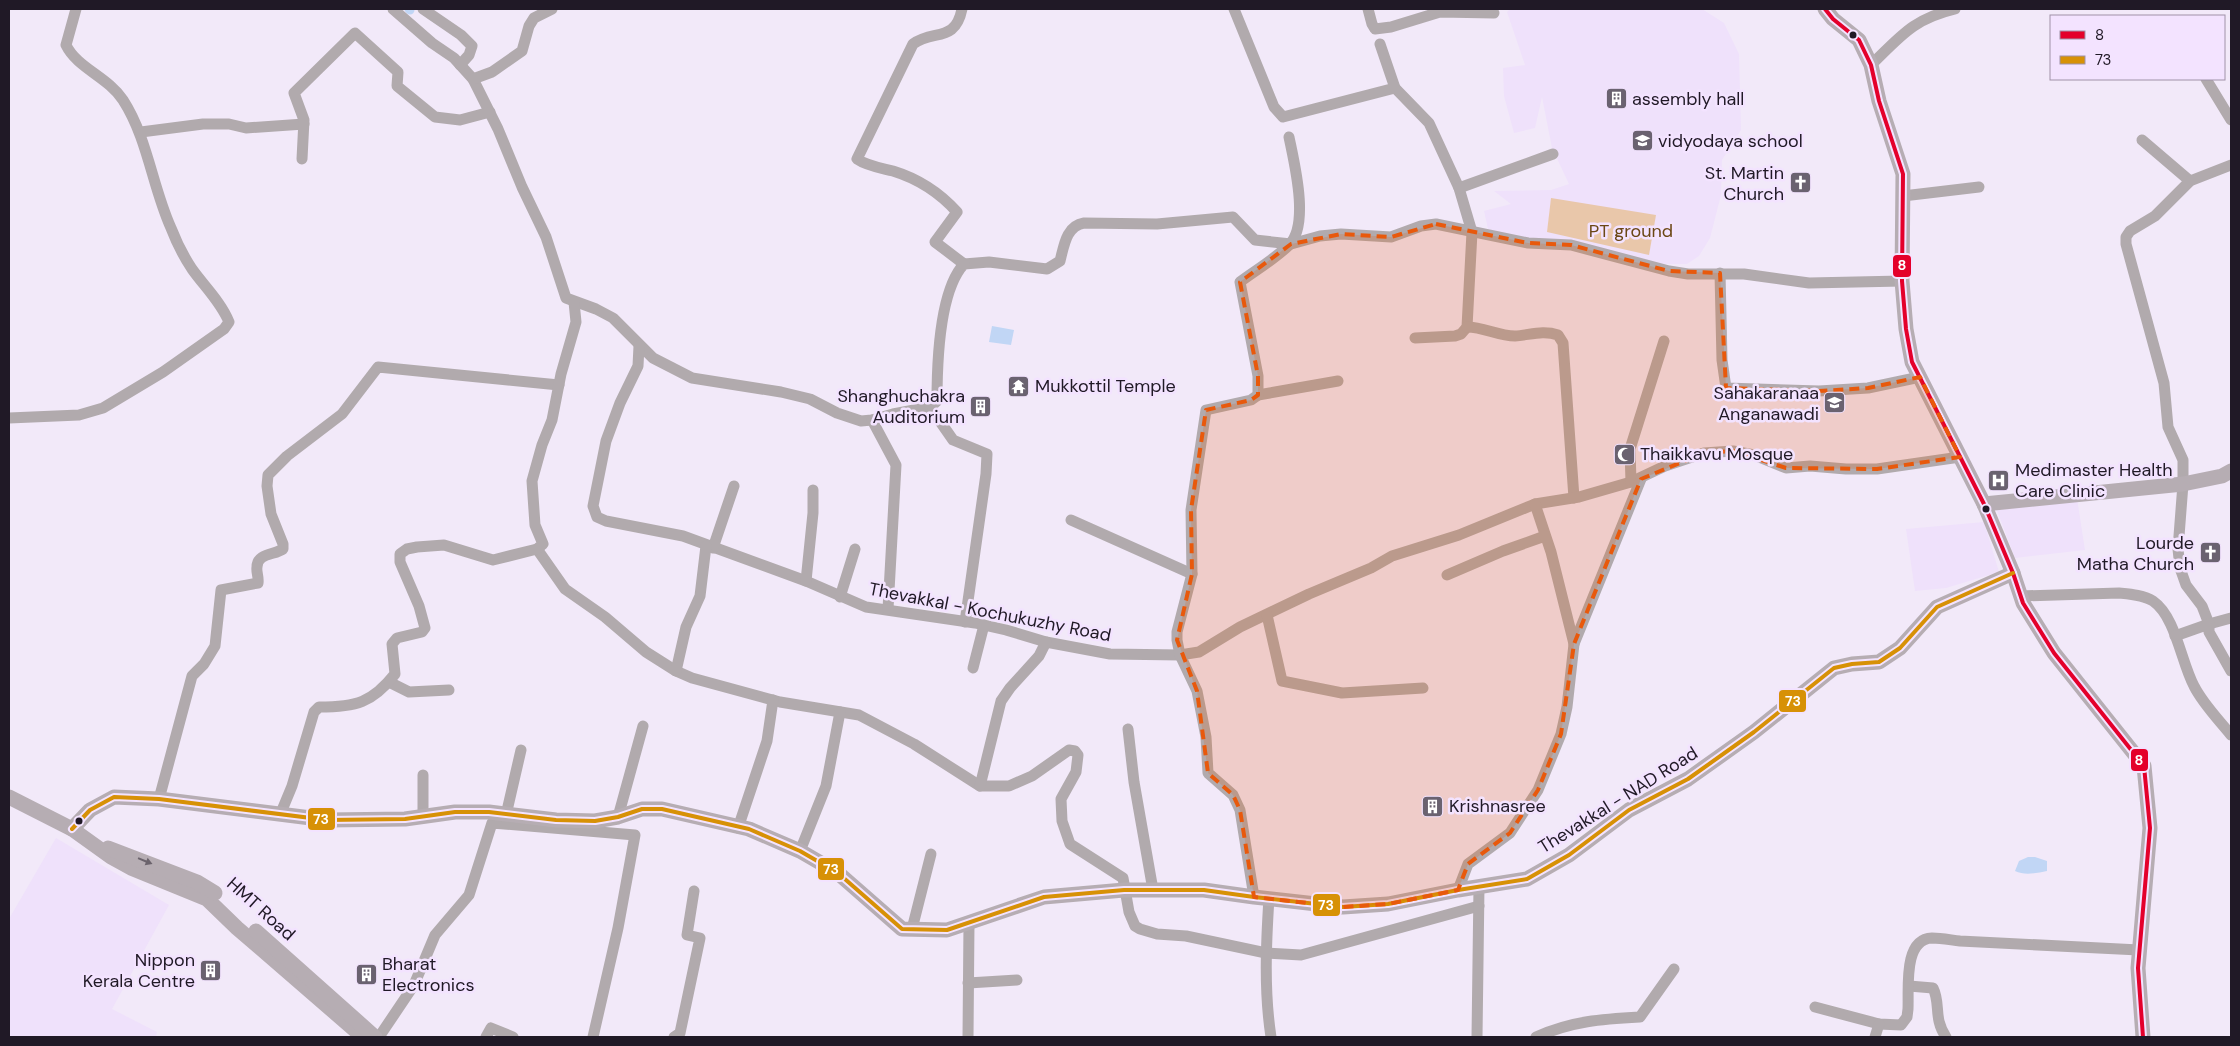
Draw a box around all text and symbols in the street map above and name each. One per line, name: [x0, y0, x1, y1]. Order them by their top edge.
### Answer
legend: [2050, 15, 2225, 80]
text: 8: [2095, 25, 2104, 45]
unlabelled marker: [1848, 30, 1858, 40]
text: 73: [2095, 50, 2112, 70]
building icon: assembly hall: [1604, 87, 1628, 111]
place label: assembly hall: [1632, 87, 1744, 111]
school or university icon: vidyodaya school: [1630, 129, 1654, 153]
place label: vidyodaya school: [1658, 129, 1803, 153]
place label: St. Martin Church: [1705, 161, 1784, 206]
church icon: St. Martin Church: [1788, 171, 1812, 195]
park label: PT ground: [1589, 219, 1673, 243]
line badge: 8: [1892, 254, 1912, 278]
text: 8: [1898, 256, 1907, 274]
temple icon: Mukkottil Temple: [1007, 374, 1031, 398]
place label: Mukkottil Temple: [1035, 374, 1176, 398]
place label: Sahakaranaa Anganawadi: [1713, 381, 1819, 426]
place label: Shanghuchakra Auditorium: [837, 384, 965, 429]
school or university icon: Sahakaranaa Anganawadi: [1823, 391, 1847, 415]
building icon: Shanghuchakra Auditorium: [969, 394, 993, 418]
mosque icon: Thaikkavu Mosque: [1612, 442, 1636, 466]
place label: Thaikkavu Mosque: [1640, 442, 1793, 466]
place label: Medimaster Health Care Clinic: [2015, 458, 2173, 503]
hospital icon: Medimaster Health Care Clinic: [1987, 468, 2011, 492]
unlabelled marker: [1981, 504, 1991, 514]
place label: Lourde Matha Church: [2077, 531, 2194, 576]
church icon: Lourde Matha Church: [2198, 541, 2222, 565]
street label: Thevakkal - Kochukuzhy Road: [867, 577, 1113, 647]
line badge: 73: [1778, 689, 1807, 713]
text: 73: [1785, 692, 1801, 710]
street label: Thevakkal - NAD Road: [1534, 741, 1702, 859]
line badge: 8: [2130, 748, 2149, 772]
text: 8: [2135, 751, 2144, 769]
building icon: Krishnasree: [1421, 794, 1445, 818]
place label: Krishnasree: [1449, 794, 1546, 818]
line badge: 73: [307, 807, 336, 831]
text: 73: [313, 810, 329, 828]
unlabelled marker: [74, 816, 84, 826]
one-way arrow: [138, 857, 153, 865]
line badge: 73: [817, 857, 845, 881]
text: 73: [823, 860, 839, 878]
street label: HMT Road: [222, 872, 300, 946]
line badge: 73: [1312, 893, 1341, 917]
text: 73: [1318, 896, 1334, 914]
place label: Nippon Kerala Centre: [83, 948, 195, 993]
place label: Bharat Electronics: [382, 952, 474, 997]
building icon: Nippon Kerala Centre: [199, 958, 223, 982]
building icon: Bharat Electronics: [354, 962, 378, 986]

